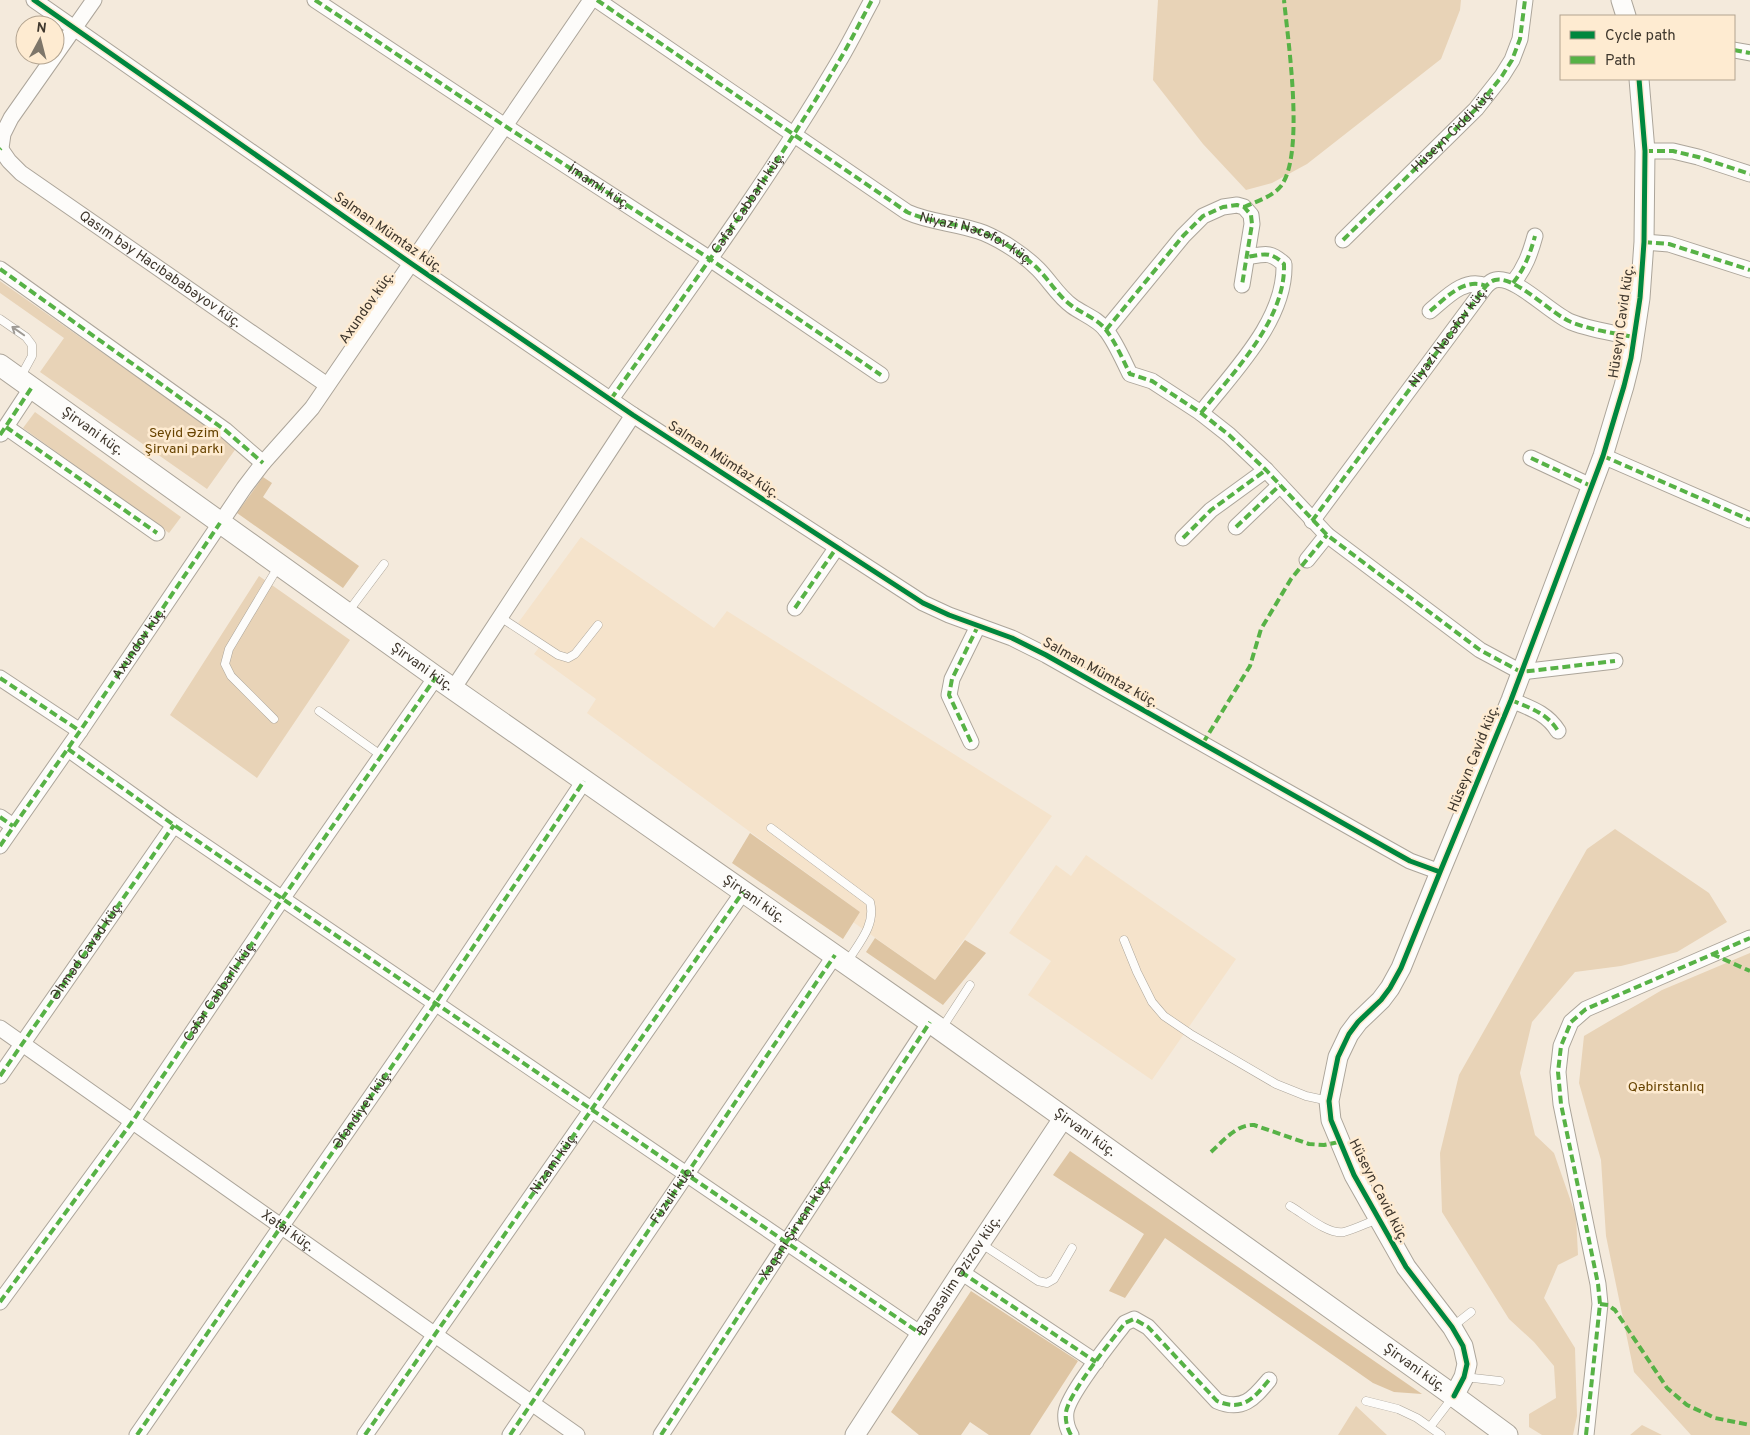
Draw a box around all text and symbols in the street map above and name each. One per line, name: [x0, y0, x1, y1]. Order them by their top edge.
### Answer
north arrow: [15, 15, 65, 65]
legend: [1560, 15, 1735, 80]
text: N: [35, 20, 47, 38]
text: Cycle path: [1605, 27, 1676, 46]
text: Path: [1605, 52, 1636, 71]
street label: Hüseyn Ciddi küç.: [1408, 85, 1497, 176]
street label: Cəfər Cabbarlı küç.: [708, 149, 788, 257]
street label: İmamlı küç.: [564, 160, 634, 214]
street label: Salman Mümtaz küç.: [330, 189, 446, 277]
street label: Qasım bəy Hacıbababəyov küç.: [76, 207, 245, 332]
street label: Niyazi Nəcəfov küç.: [917, 209, 1036, 269]
street label: Hüseyn Cavid küç.: [1606, 264, 1638, 380]
street label: Axundov küç.: [336, 269, 398, 347]
street label: Niyazi Nəcəfov küç.: [1405, 283, 1491, 391]
one-way arrow: [11, 326, 25, 336]
street label: Şirvani küç.: [58, 403, 127, 459]
street label: Salman Mümtaz küç.: [664, 418, 782, 502]
park label: Seyid Əzim Şirvani parkı: [145, 425, 223, 458]
street label: Axundov küç.: [109, 604, 170, 683]
street label: Salman Mümtaz küç.: [1039, 634, 1161, 712]
street label: Şirvani küç.: [388, 639, 456, 695]
street label: Hüseyn Cavid küç.: [1445, 703, 1503, 815]
street label: Şirvani küç.: [720, 871, 788, 927]
street label: Əhməd Cavad küç.: [46, 898, 127, 1004]
street label: Cəfər Cabbarlı küç.: [180, 937, 260, 1045]
street label: Əfəndiyev küç.: [329, 1066, 396, 1152]
park label: Qəbirstanlıq: [1628, 1079, 1704, 1096]
street label: Şirvani küç.: [1051, 1105, 1119, 1160]
street label: Nizami küç.: [526, 1129, 582, 1198]
street label: Hüseyn Cavid küç.: [1345, 1136, 1411, 1246]
street label: Füzuli küç.: [647, 1163, 698, 1227]
street label: Xəqani Şirvani küç.: [756, 1175, 835, 1283]
street label: Xətai küç.: [258, 1206, 317, 1255]
street label: Babasəlim Əzizov küç.: [913, 1213, 1004, 1339]
street label: Şirvani küç.: [1380, 1340, 1449, 1396]

